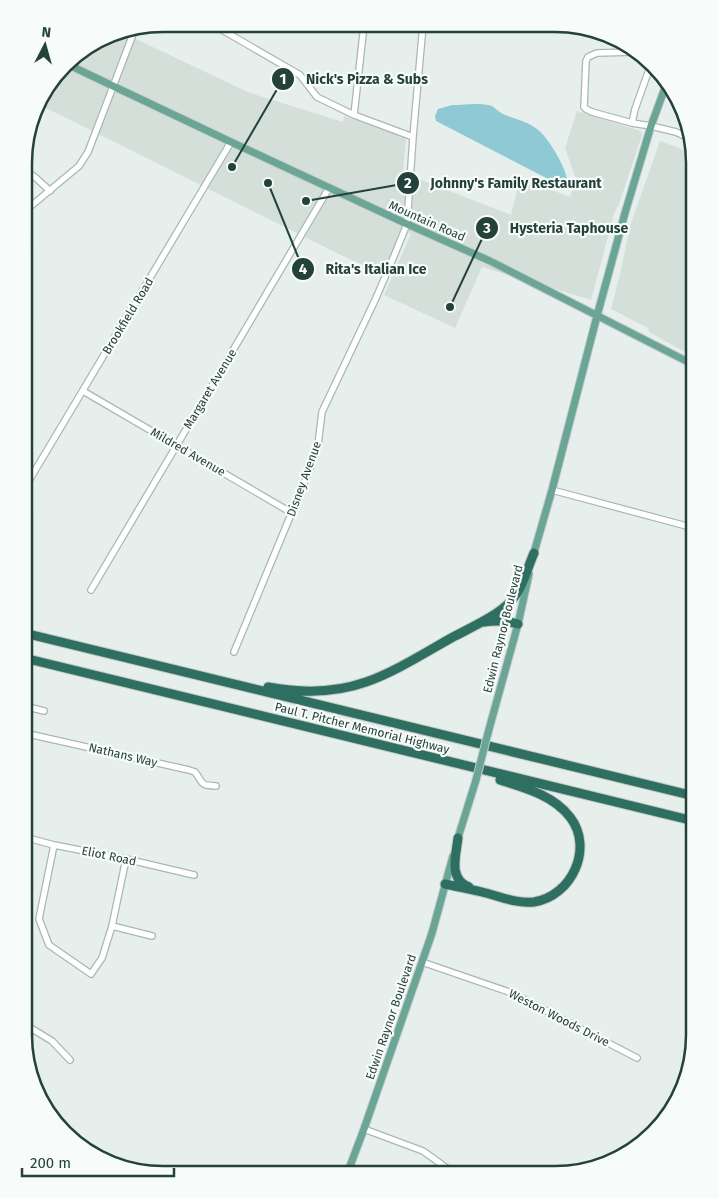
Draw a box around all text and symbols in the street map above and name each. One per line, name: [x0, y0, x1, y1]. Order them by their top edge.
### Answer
north arrow: [20, 20, 70, 70]
text: N: [41, 24, 52, 42]
callout: Nick's Pizza & Subs: [271, 65, 438, 94]
text: 1: [280, 70, 286, 88]
text: Nick's Pizza & Subs: [306, 71, 428, 88]
callout: Johnny's Family Restaurant: [395, 168, 612, 197]
text: 2: [404, 174, 412, 192]
text: Johnny's Family Restaurant: [429, 175, 602, 192]
street label: Mountain Road: [387, 198, 467, 244]
callout: Hysteria Taphouse: [475, 213, 638, 242]
text: 3: [482, 219, 491, 237]
text: Hysteria Taphouse: [510, 220, 628, 237]
callout: Rita's Italian Ice: [291, 255, 437, 284]
text: 4: [299, 260, 308, 278]
text: Rita's Italian Ice: [326, 261, 427, 278]
street label: Brookfield Road: [100, 275, 156, 357]
street label: Margaret Avenue: [181, 346, 239, 432]
street label: Mildred Avenue: [148, 425, 228, 479]
street label: Disney Avenue: [284, 439, 324, 519]
street label: Edwin Raynor Boulevard: [480, 563, 526, 695]
street label: Paul T. Pitcher Memorial Highway: [273, 699, 451, 757]
street label: Nathans Way: [87, 740, 159, 770]
street label: Eliot Road: [80, 843, 138, 869]
street label: Edwin Raynor Boulevard: [363, 952, 419, 1082]
street label: Weston Woods Drive: [506, 987, 612, 1049]
scale bar: [22, 1146, 175, 1178]
text: 200 m: [30, 1154, 71, 1172]

